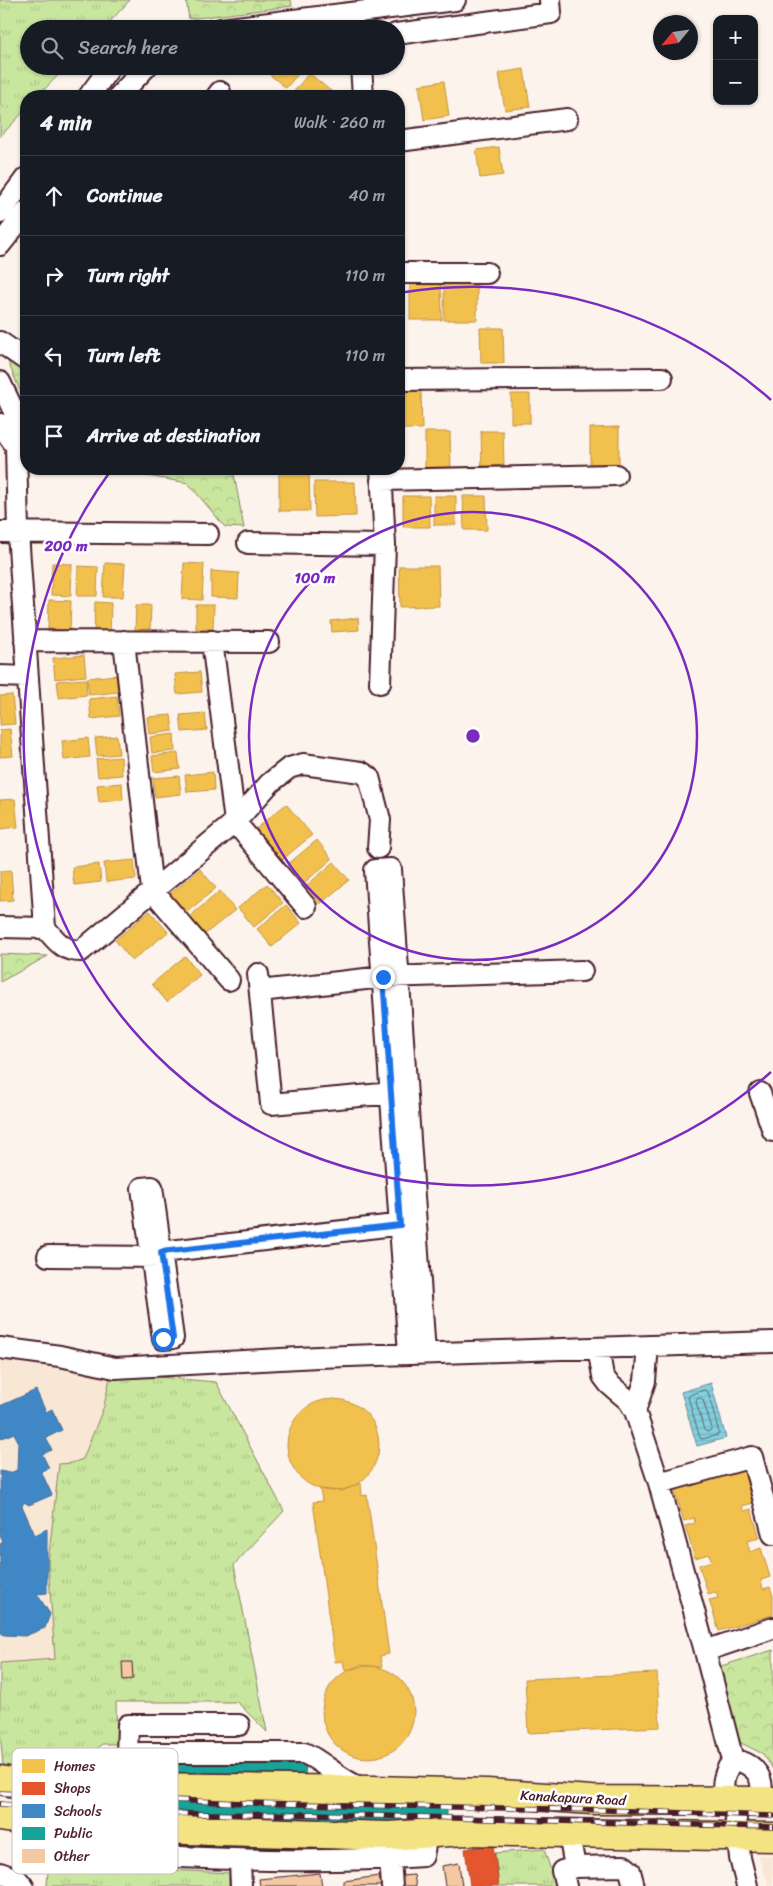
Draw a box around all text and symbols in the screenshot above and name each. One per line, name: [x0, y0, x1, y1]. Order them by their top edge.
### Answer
north arrow: [653, 15, 698, 60]
map controls: [713, 15, 758, 105]
button: +: [713, 15, 758, 60]
search box: [20, 20, 405, 75]
text: Search here: [78, 31, 178, 64]
icon: search: [38, 34, 66, 62]
button: −: [713, 60, 758, 105]
text: 4 min: [40, 104, 92, 142]
text: Walk · 260 m: [294, 108, 385, 137]
text: Continue: [87, 179, 163, 212]
text: 40 m: [348, 181, 385, 210]
icon: ahead: [40, 182, 68, 210]
text: Turn right: [87, 259, 169, 292]
text: 110 m: [345, 261, 385, 290]
icon: right: [40, 262, 68, 290]
text: Turn left: [87, 339, 160, 372]
text: 110 m: [345, 341, 385, 370]
icon: left: [40, 342, 68, 370]
text: Arrive at destination: [87, 419, 260, 452]
icon: arrive: [40, 422, 68, 450]
text: 200 m: [43, 533, 88, 559]
text: 100 m: [295, 565, 336, 591]
centre of rings: [464, 727, 482, 745]
route end: [372, 966, 395, 989]
route start: [152, 1328, 175, 1351]
legend: [12, 1748, 178, 1874]
text: Homes: [54, 1754, 96, 1779]
text: Shops: [54, 1776, 91, 1801]
street label: Kanakapura Road: [520, 1783, 628, 1813]
text: Schools: [54, 1799, 102, 1824]
text: Public: [54, 1821, 93, 1846]
text: Other: [54, 1844, 91, 1869]

